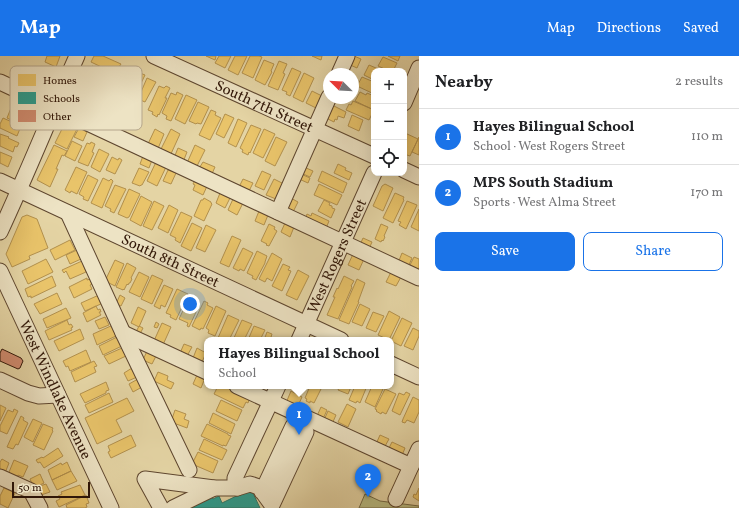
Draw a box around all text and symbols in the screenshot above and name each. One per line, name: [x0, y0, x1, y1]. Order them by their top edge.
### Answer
text: Map: [20, 15, 61, 41]
text: Map: [547, 19, 575, 38]
text: Directions: [597, 19, 661, 38]
text: Saved: [683, 19, 719, 38]
legend: [10, 66, 142, 130]
north arrow: [323, 68, 359, 104]
map controls: [371, 68, 407, 176]
button: +: [371, 68, 407, 104]
text: Nearby: [435, 71, 493, 94]
text: 2 results: [675, 73, 723, 91]
text: Homes: [43, 74, 77, 89]
street label: South 7th Street: [211, 76, 316, 139]
text: Schools: [43, 92, 80, 107]
button: −: [371, 104, 407, 140]
text: Other: [43, 110, 72, 125]
text: Hayes Bilingual School: [473, 117, 634, 138]
text: 1: [445, 128, 451, 146]
text: 110 m: [691, 128, 723, 146]
text: School · West Rogers Street: [473, 138, 625, 156]
button: locate: [371, 140, 407, 176]
text: MPS South Stadium: [473, 173, 613, 194]
text: 2: [445, 184, 451, 202]
text: 170 m: [690, 184, 723, 202]
text: Sports · West Alma Street: [473, 194, 616, 212]
street label: West Rogers Street: [303, 196, 373, 317]
street label: South 8th Street: [117, 230, 222, 294]
button: Save: [435, 232, 575, 271]
button: Share: [583, 232, 723, 271]
your location: [180, 294, 200, 314]
street label: West Windlake Avenue: [13, 317, 96, 463]
popup: [204, 337, 394, 389]
text: Hayes Bilingual School: [218, 344, 380, 365]
text: School: [218, 365, 256, 383]
pin: 1: [286, 402, 312, 435]
pin: 2: [355, 464, 381, 497]
scale bar: [12, 480, 90, 499]
text: 50 m: [18, 481, 42, 496]

